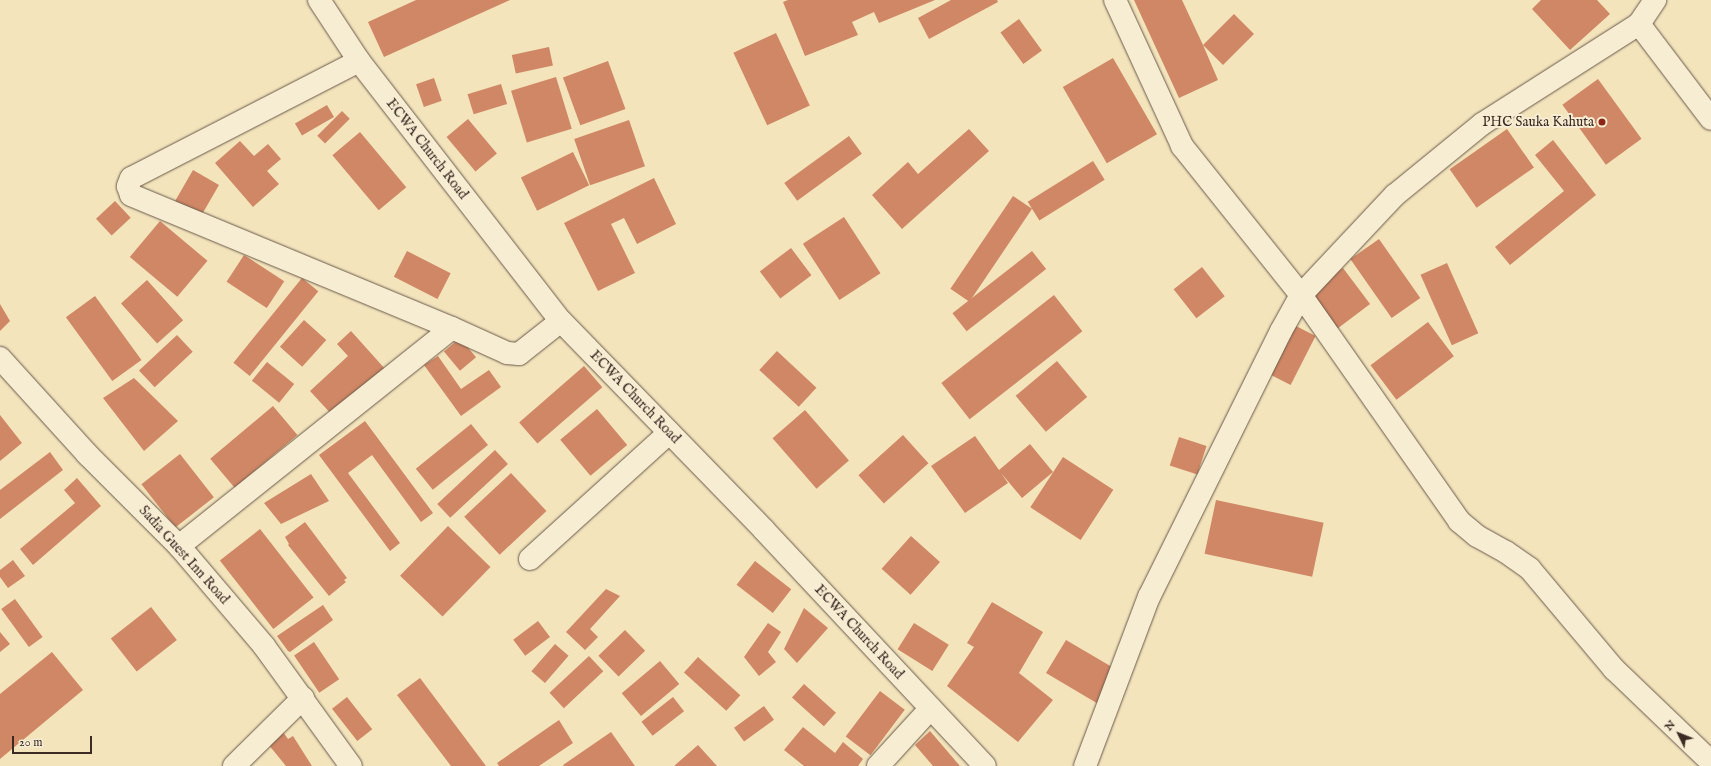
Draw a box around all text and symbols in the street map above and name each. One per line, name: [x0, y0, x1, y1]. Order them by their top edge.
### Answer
street label: ECWA Church Road: [383, 95, 471, 203]
place label: PHC Sauka Kahuta: [1482, 114, 1594, 130]
marker: PHC Sauka Kahuta: [1597, 117, 1607, 127]
street label: ECWA Church Road: [586, 347, 684, 447]
street label: Sadia Guest Inn Road: [135, 502, 233, 608]
street label: ECWA Church Road: [811, 581, 907, 683]
north arrow: [1659, 714, 1699, 754]
text: N: [1662, 718, 1679, 734]
scale bar: [14, 728, 94, 754]
text: 20 m: [19, 735, 42, 750]

